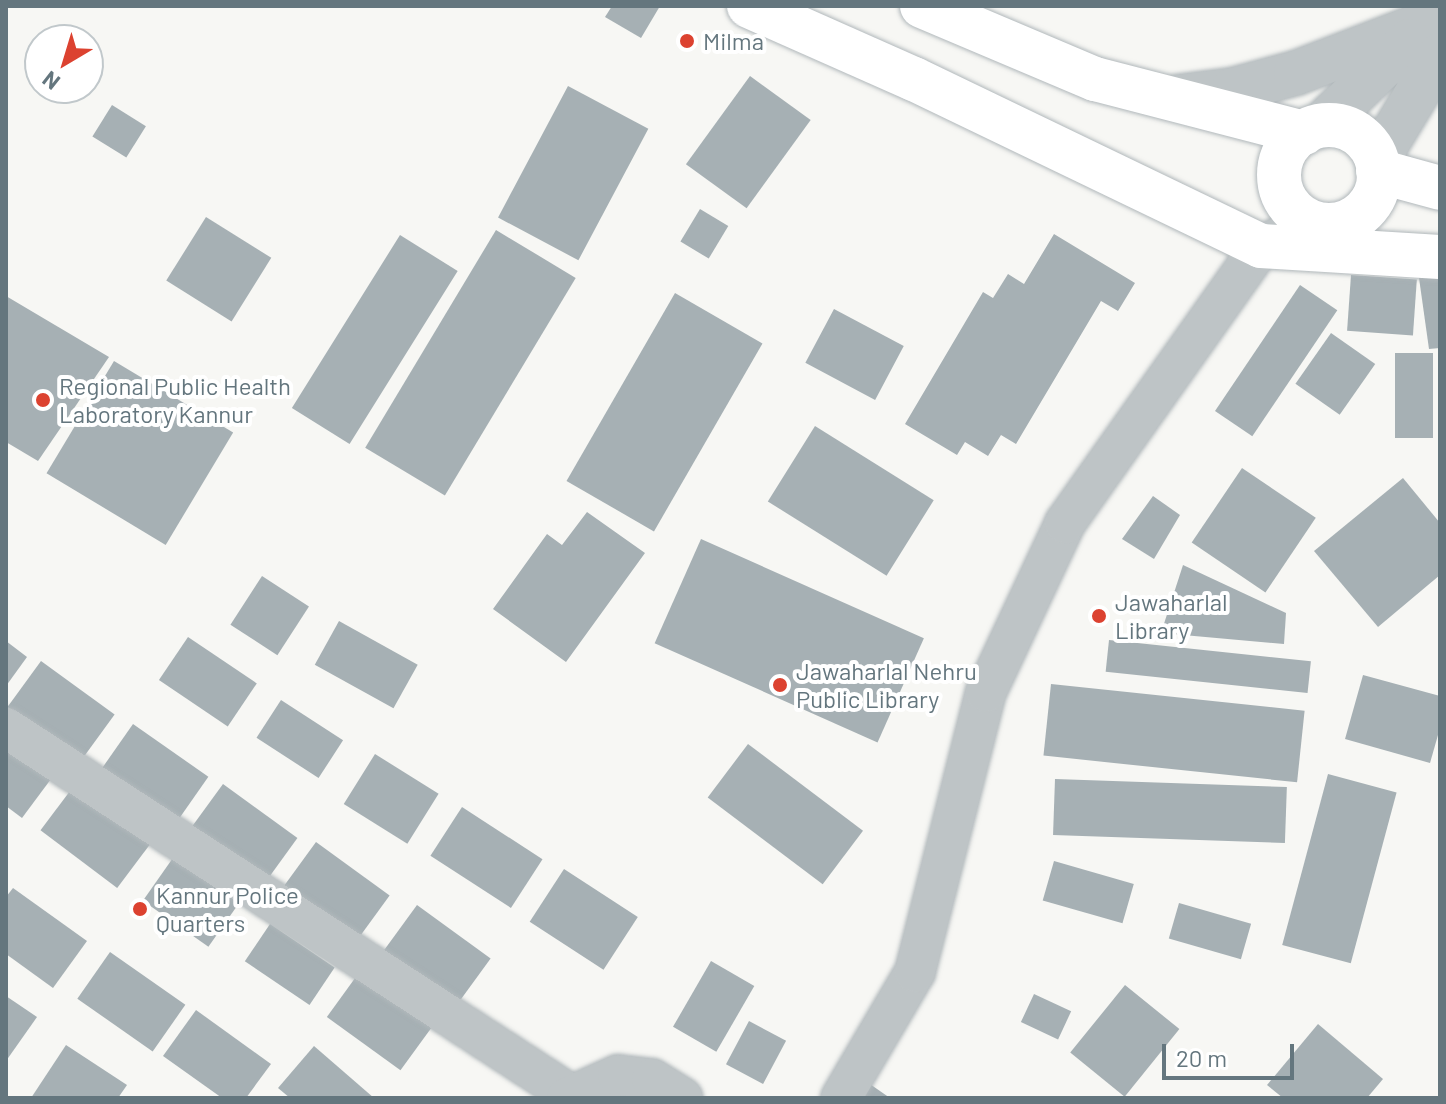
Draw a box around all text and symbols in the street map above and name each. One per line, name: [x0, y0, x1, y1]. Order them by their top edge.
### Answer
north arrow: [24, 24, 104, 104]
place label: Milma: [703, 27, 764, 55]
marker: Milma: [678, 32, 696, 50]
text: N: [37, 67, 64, 96]
place label: Regional Public Health Laboratory Kannur: [59, 372, 291, 428]
marker: Regional Public Health Laboratory Kannur: [34, 391, 52, 409]
place label: Jawaharlal Library: [1115, 588, 1228, 644]
marker: Jawaharlal Library: [1090, 607, 1108, 625]
place label: Jawaharlal Nehru Public Library: [796, 657, 977, 713]
marker: Jawaharlal Nehru Public Library: [771, 676, 789, 694]
place label: Kannur Police Quarters: [156, 881, 299, 937]
marker: Kannur Police Quarters: [131, 900, 149, 918]
scale bar: [1166, 1028, 1298, 1078]
text: 20 m: [1176, 1043, 1227, 1072]

